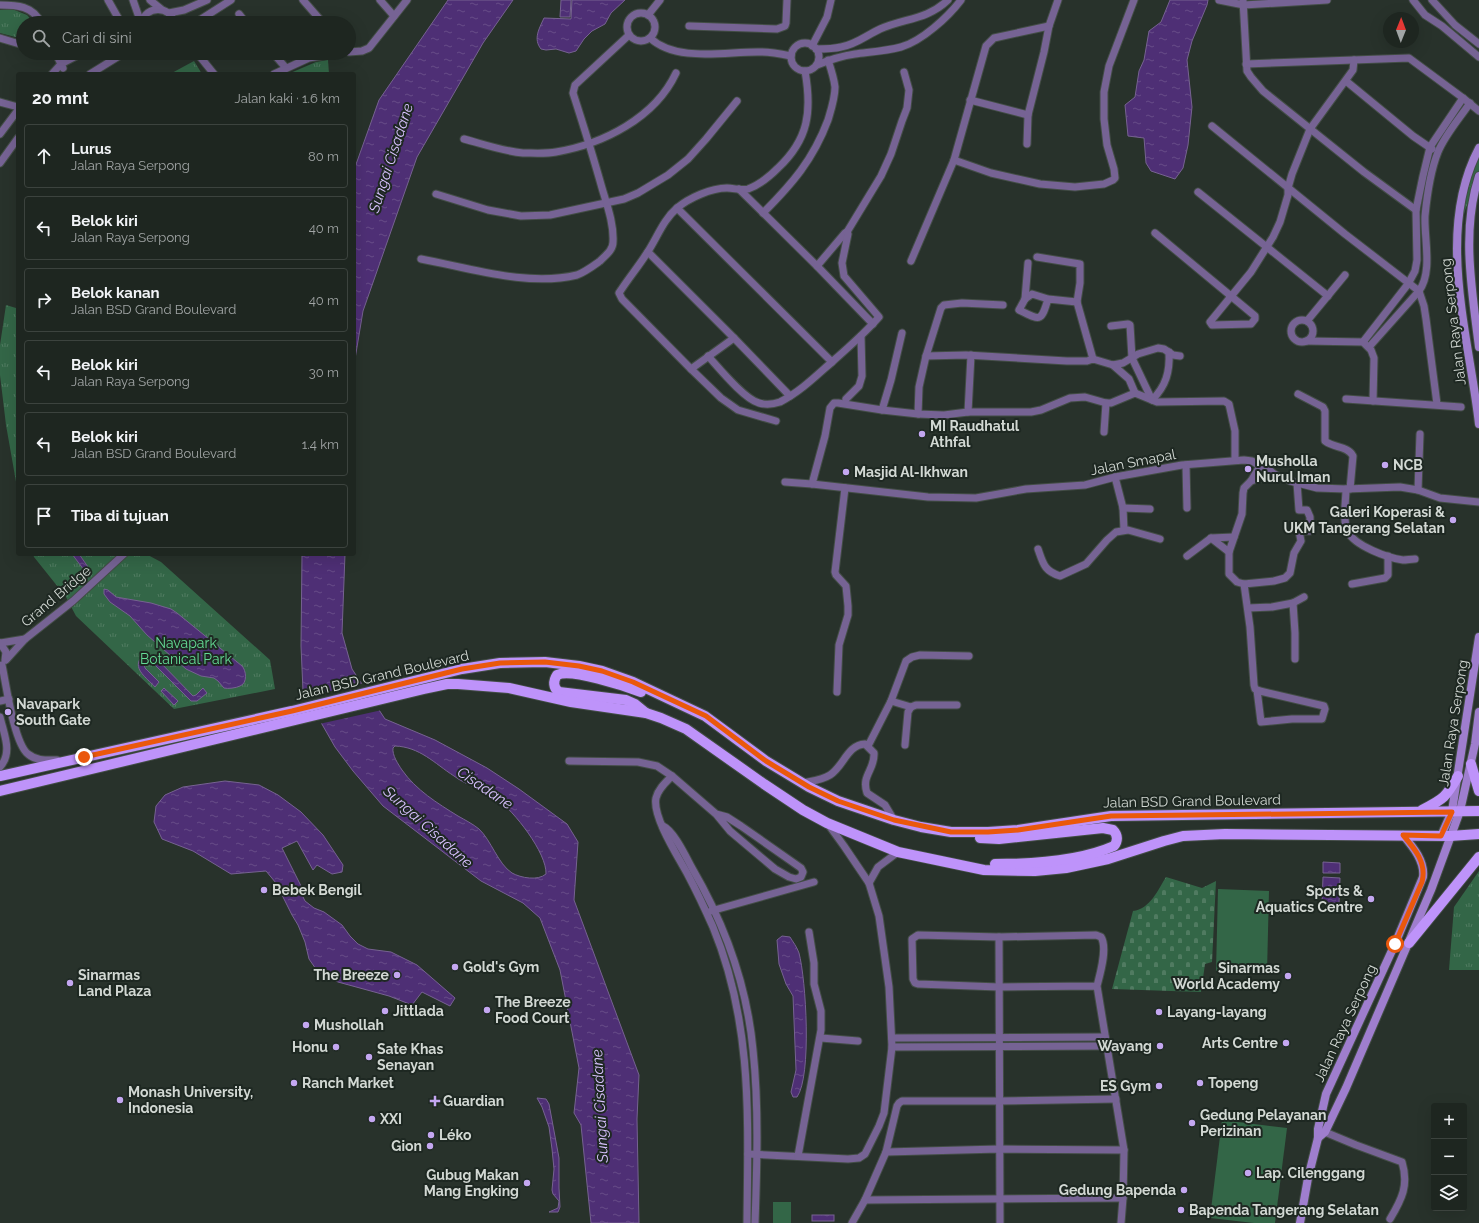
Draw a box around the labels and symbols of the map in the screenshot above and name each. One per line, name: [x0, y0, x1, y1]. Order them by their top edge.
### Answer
north arrow: [1383, 12, 1419, 48]
water label: Sungai Cisadane: [365, 101, 417, 216]
street label: Jalan Raya Serpong: [1437, 258, 1469, 386]
place label: MI Raudhatul Athfal: [930, 418, 1020, 450]
marker: MI Raudhatul Athfal: [917, 429, 927, 439]
street label: Jalan Smapal: [1089, 446, 1177, 478]
place label: Musholla Nurul Iman: [1256, 453, 1330, 485]
place label: NCB: [1393, 457, 1423, 473]
marker: NCB: [1380, 460, 1390, 470]
place label: Masjid Al-Ikhwan: [854, 464, 968, 480]
marker: Musholla Nurul Iman: [1243, 464, 1253, 474]
marker: Masjid Al-Ikhwan: [841, 467, 851, 477]
place label: Galeri Koperasi & UKM Tangerang Selatan: [1284, 504, 1445, 536]
marker: Galeri Koperasi & UKM Tangerang Selatan: [1448, 515, 1458, 525]
street label: Grand Bridge: [18, 562, 94, 630]
park label: Navapark Botanical Park: [140, 635, 233, 667]
street label: Jalan BSD Grand Boulevard: [294, 647, 470, 703]
street label: Jalan Raya Serpong: [1435, 659, 1471, 787]
place label: Navapark South Gate: [16, 696, 91, 728]
marker: Navapark South Gate: [3, 707, 13, 717]
route end: [75, 748, 93, 766]
water label: Cisadane: [454, 763, 516, 813]
water label: Sungai Cisadane: [379, 782, 476, 872]
street label: Jalan BSD Grand Boulevard: [1103, 791, 1281, 811]
place label: Bebek Bengil: [272, 882, 362, 898]
place label: Sports & Aquatics Centre: [1256, 883, 1364, 915]
marker: Bebek Bengil: [259, 885, 269, 895]
marker: Sports & Aquatics Centre: [1366, 894, 1376, 904]
route start: [1386, 935, 1404, 953]
place label: Gold's Gym: [463, 959, 539, 975]
place label: Sinarmas World Academy: [1173, 960, 1280, 992]
marker: Gold's Gym: [450, 962, 460, 972]
street label: Jalan Raya Serpong: [1311, 962, 1379, 1084]
place label: Sinarmas Land Plaza: [78, 967, 151, 999]
place label: The Breeze: [313, 967, 390, 983]
marker: The Breeze: [392, 970, 402, 980]
marker: Sinarmas World Academy: [1283, 971, 1293, 981]
marker: Sinarmas Land Plaza: [65, 978, 75, 988]
place label: The Breeze Food Court: [495, 994, 571, 1026]
place label: Jittlada: [393, 1003, 444, 1019]
place label: Layang-layang: [1167, 1004, 1267, 1020]
marker: The Breeze Food Court: [482, 1005, 492, 1015]
marker: Jittlada: [380, 1006, 390, 1016]
marker: Layang-layang: [1154, 1007, 1164, 1017]
place label: Mushollah: [314, 1017, 384, 1033]
marker: Mushollah: [301, 1020, 311, 1030]
place label: Arts Centre: [1202, 1035, 1279, 1051]
place label: Wayang: [1097, 1038, 1152, 1054]
marker: Arts Centre: [1281, 1038, 1291, 1048]
place label: Honu: [292, 1039, 328, 1055]
place label: Sate Khas Senayan: [377, 1041, 443, 1073]
marker: Wayang: [1155, 1041, 1165, 1051]
marker: Honu: [331, 1042, 341, 1052]
water label: Sungai Cisadane: [588, 1049, 612, 1164]
marker: Sate Khas Senayan: [364, 1052, 374, 1062]
place label: Ranch Market: [302, 1075, 395, 1091]
place label: Topeng: [1208, 1075, 1258, 1091]
marker: Ranch Market: [289, 1078, 299, 1088]
place label: ES Gym: [1100, 1078, 1151, 1094]
marker: Topeng: [1195, 1078, 1205, 1088]
marker: ES Gym: [1154, 1081, 1164, 1091]
place label: Monash University, Indonesia: [128, 1084, 253, 1116]
place label: Guardian: [443, 1093, 504, 1109]
marker: Monash University, Indonesia: [115, 1095, 125, 1105]
marker: Guardian: [430, 1096, 440, 1106]
place label: Gedung Pelayanan Perizinan: [1200, 1107, 1327, 1139]
place label: XXI: [379, 1111, 402, 1127]
marker: XXI: [367, 1114, 377, 1124]
marker: Gedung Pelayanan Perizinan: [1187, 1118, 1197, 1128]
place label: Léko: [439, 1127, 472, 1143]
marker: Léko: [426, 1130, 436, 1140]
place label: Gion: [391, 1138, 422, 1154]
marker: Gion: [425, 1141, 435, 1151]
place label: Lap. Cilenggang: [1256, 1165, 1365, 1181]
place label: Gubug Makan Mang Engking: [424, 1167, 519, 1199]
marker: Lap. Cilenggang: [1243, 1168, 1253, 1178]
marker: Gubug Makan Mang Engking: [522, 1178, 532, 1188]
place label: Gedung Bapenda: [1059, 1182, 1176, 1198]
marker: Gedung Bapenda: [1179, 1185, 1189, 1195]
place label: Bapenda Tangerang Selatan: [1189, 1202, 1379, 1218]
marker: Bapenda Tangerang Selatan: [1176, 1205, 1186, 1215]

